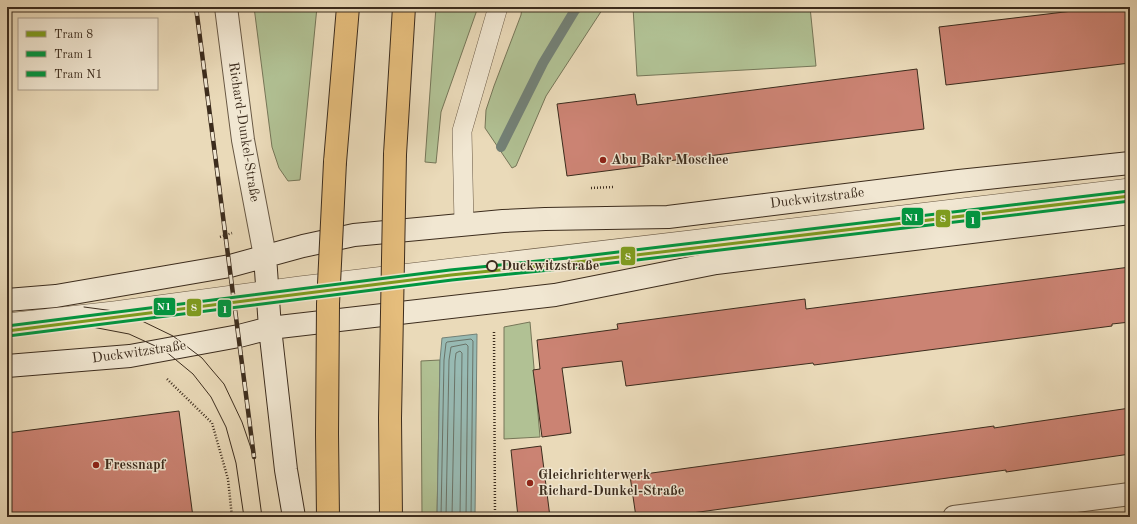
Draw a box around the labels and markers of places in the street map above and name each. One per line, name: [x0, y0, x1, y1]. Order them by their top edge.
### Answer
place label: Abu Bakr Moschee: [611, 153, 729, 167]
marker: Abu Bakr Moschee: [598, 155, 608, 165]
place label: Duckwitzstraße: [501, 259, 599, 273]
marker: Duckwitzstraße: [486, 260, 498, 272]
place label: Fressnapf: [104, 458, 167, 472]
marker: Fressnapf: [91, 460, 101, 470]
place label: Gleichrichterwerk Richard-Dunkel-Straße: [538, 468, 684, 498]
marker: Gleichrichterwerk Richard-Dunkel-Straße: [525, 478, 535, 488]

